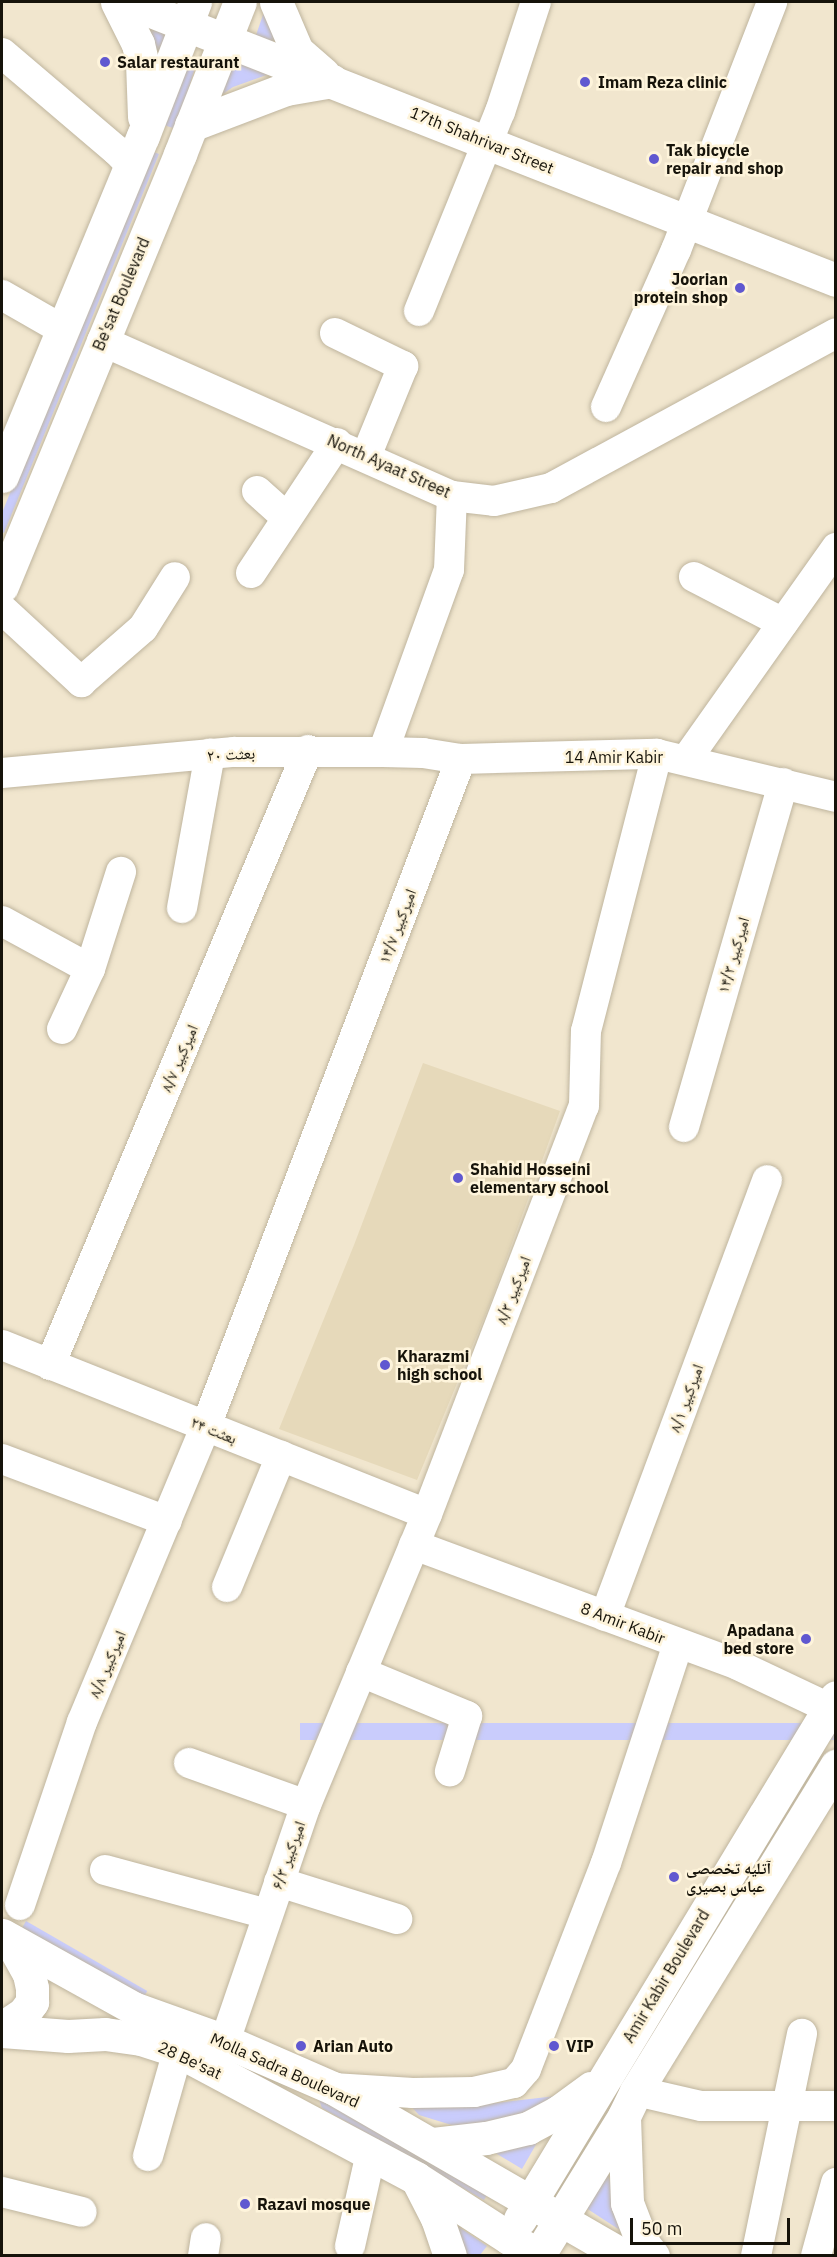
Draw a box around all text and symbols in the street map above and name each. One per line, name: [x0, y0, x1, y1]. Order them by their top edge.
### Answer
place label: Salar restaurant: [117, 52, 239, 72]
marker: Salar restaurant: [98, 55, 112, 69]
place label: Imam Reza clinic: [598, 72, 727, 92]
marker: Imam Reza clinic: [576, 73, 594, 91]
street label: 17th Shahrivar Street: [407, 102, 557, 178]
place label: Tak bicycle repair and shop: [666, 140, 784, 178]
marker: Tak bicycle repair and shop: [647, 152, 661, 166]
street label: Be'sat Boulevard: [88, 234, 154, 354]
place label: Joorian protein shop: [634, 269, 728, 307]
marker: Joorian protein shop: [733, 281, 747, 295]
street label: North Ayaat Street: [324, 430, 454, 502]
street label: بعثت ۲۰: [207, 743, 255, 765]
street label: 14 Amir Kabir: [565, 747, 663, 767]
street label: امیرکبیر ۱۴/۷: [374, 886, 420, 966]
street label: امیرکبیر ۱۴/۳: [713, 915, 753, 995]
street label: امیرکبیر ۸/۷: [156, 1022, 202, 1094]
place label: Shahid Hosseini elementary school: [470, 1159, 609, 1197]
marker: Shahid Hosseini elementary school: [451, 1171, 465, 1185]
street label: امیرکبیر ۸/۳: [491, 1253, 535, 1327]
place label: Kharazmi high school: [397, 1346, 482, 1384]
marker: Kharazmi high school: [378, 1358, 392, 1372]
street label: امیرکبیر ۸/۱: [665, 1361, 707, 1435]
street label: بعثت ۲۴: [188, 1412, 240, 1448]
street label: 8 Amir Kabir: [578, 1598, 668, 1648]
place label: Apadana bed store: [723, 1620, 794, 1658]
street label: امیرکبیر ۸/۸: [84, 1628, 130, 1700]
marker: Apadana bed store: [799, 1632, 813, 1646]
street label: امیرکبیر ۶/۳: [267, 1818, 309, 1892]
place label: آتلیه تخصصی عباس بصیری: [686, 1858, 771, 1896]
marker: آتلیه تخصصی عباس بصیری: [667, 1870, 681, 1884]
street label: Amir Kabir Boulevard: [619, 1906, 713, 2046]
street label: Molla Sadra Boulevard: [208, 2028, 362, 2112]
place label: Arian Auto: [313, 2036, 393, 2056]
place label: VIP: [566, 2036, 594, 2056]
street label: 28 Be'sat: [155, 2037, 225, 2083]
marker: Arian Auto: [294, 2039, 308, 2053]
marker: VIP: [547, 2039, 561, 2053]
place label: Razavi mosque: [257, 2194, 371, 2214]
marker: Razavi mosque: [238, 2197, 252, 2211]
scale bar: [633, 2206, 794, 2244]
text: 50 m: [641, 2217, 683, 2240]

